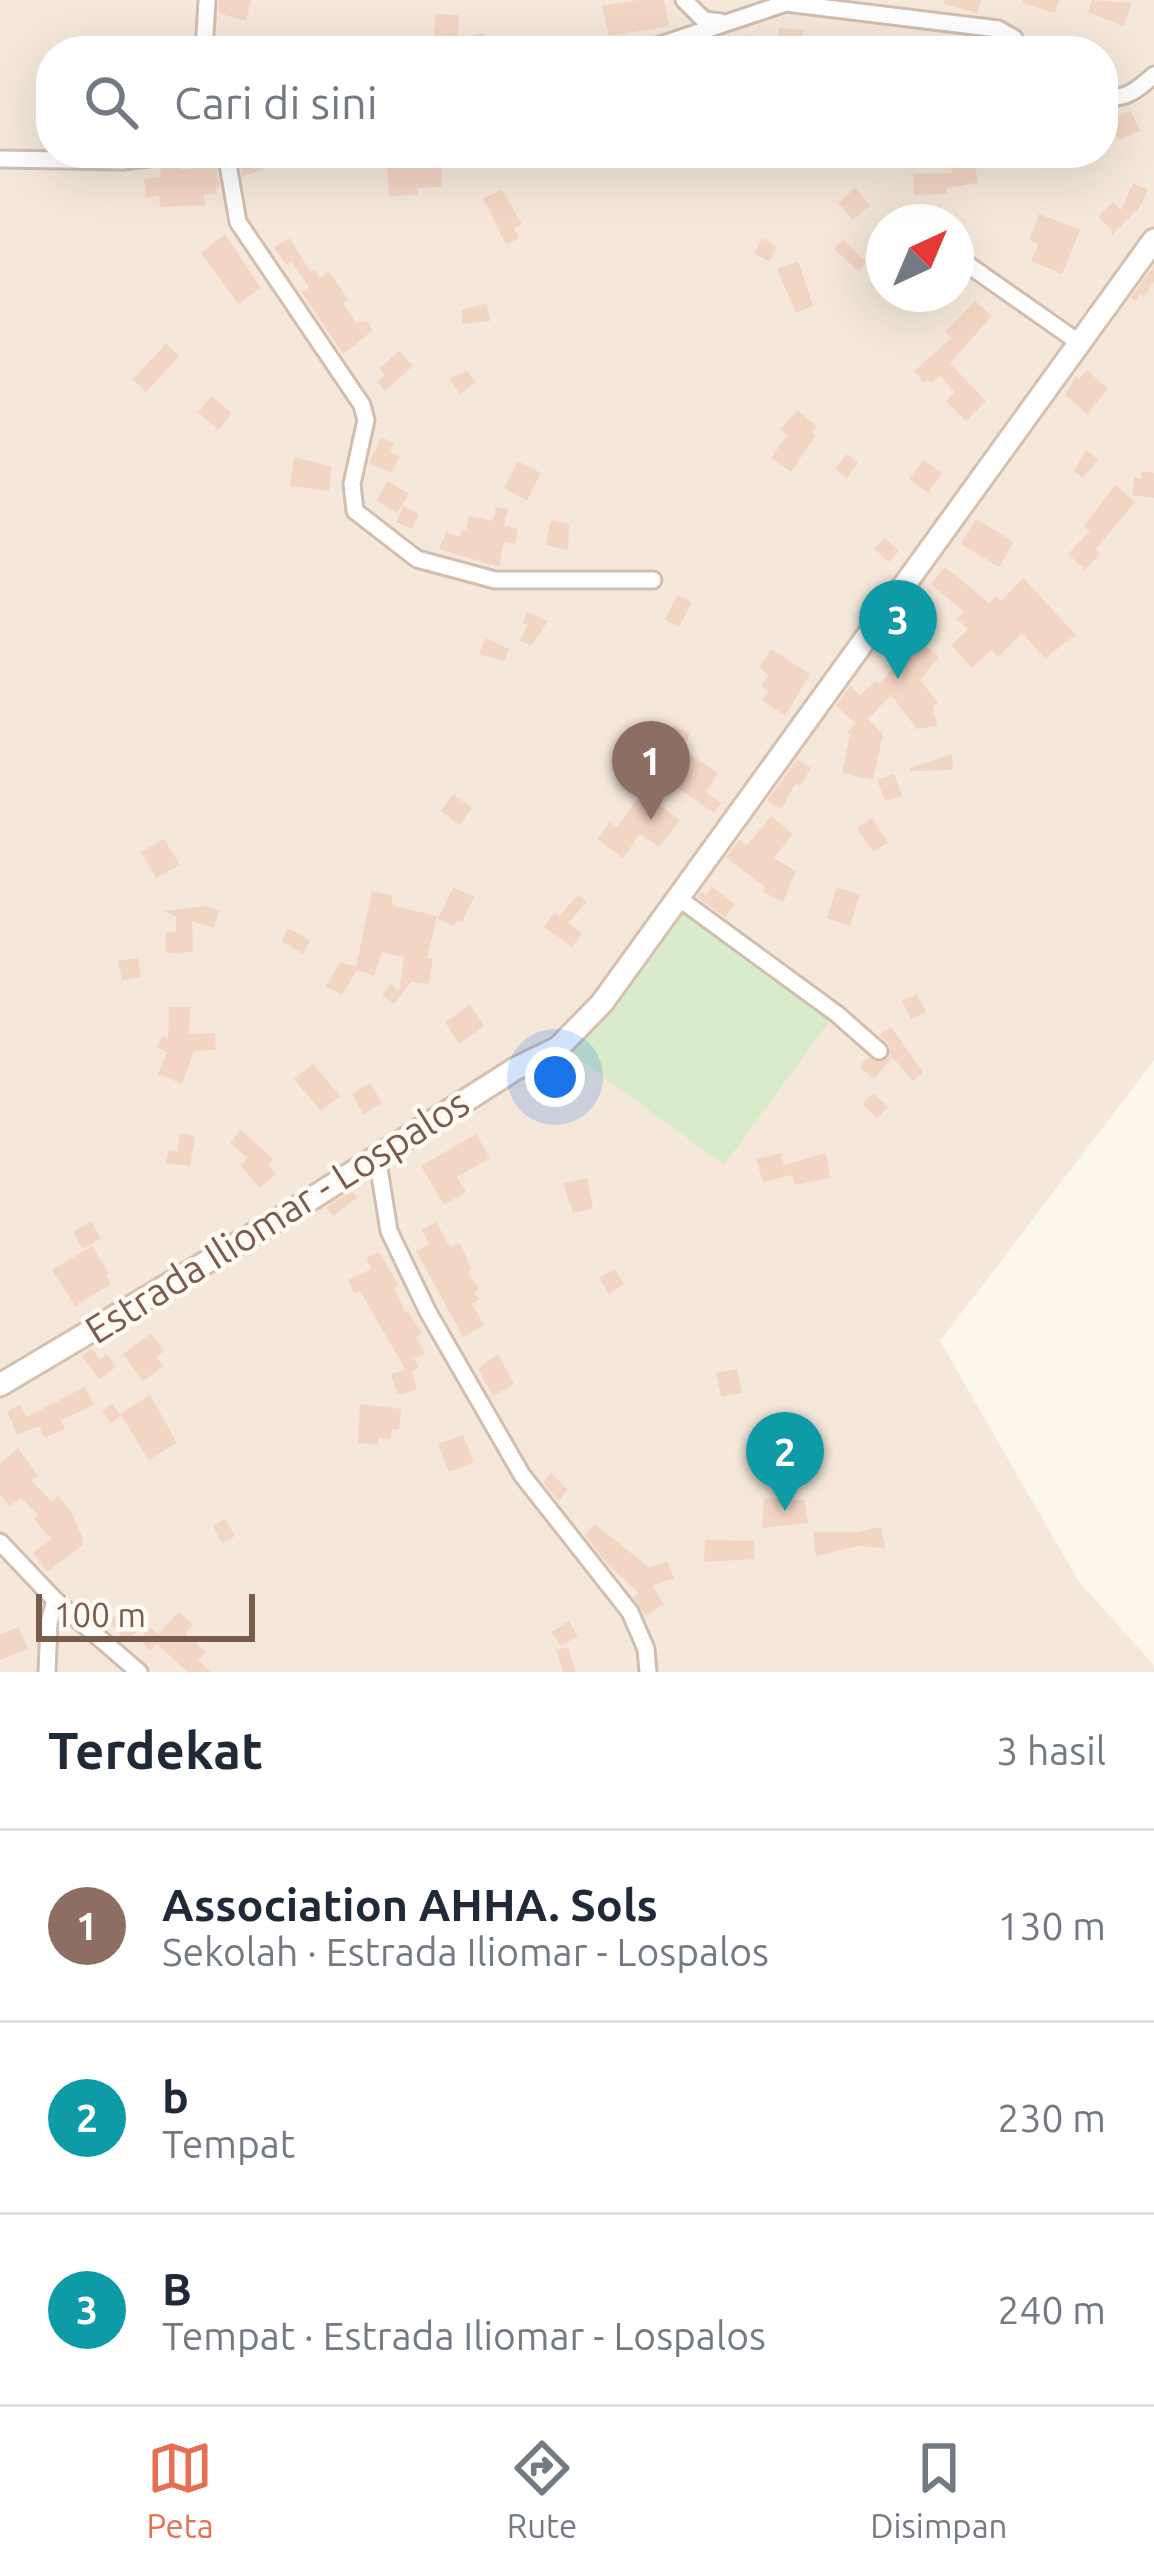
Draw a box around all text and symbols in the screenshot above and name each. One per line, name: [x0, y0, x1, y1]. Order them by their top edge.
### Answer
search box: [36, 36, 1118, 168]
icon: search: [78, 69, 144, 135]
text: Cari di sini: [174, 77, 378, 128]
north arrow: [866, 204, 974, 312]
pin: 3: [859, 580, 937, 679]
pin: 1: [612, 721, 690, 820]
your location: [525, 1047, 585, 1107]
street label: Estrada Iliomar - Lospalos: [77, 1080, 476, 1351]
pin: 2: [746, 1412, 824, 1511]
scale bar: [36, 1588, 255, 1641]
text: 100 m: [54, 1596, 146, 1633]
text: Terdekat: [48, 1721, 263, 1779]
text: 3 hasil: [996, 1729, 1106, 1772]
text: Association AHHA. Sols: [162, 1879, 658, 1930]
text: 1: [76, 1904, 98, 1947]
text: 130 m: [997, 1904, 1106, 1947]
text: Sekolah · Estrada Iliomar - Lospalos: [162, 1930, 769, 1973]
text: b: [162, 2071, 189, 2122]
text: 2: [76, 2096, 98, 2139]
text: 230 m: [997, 2096, 1106, 2139]
text: Tempat: [162, 2122, 295, 2165]
text: B: [162, 2263, 192, 2314]
text: 3: [76, 2288, 98, 2331]
text: 240 m: [997, 2288, 1106, 2331]
text: Tempat · Estrada Iliomar - Lospalos: [162, 2314, 766, 2357]
tab: Peta: [147, 2435, 214, 2544]
tab: Rute: [507, 2435, 577, 2544]
tab: Disimpan: [870, 2435, 1007, 2544]

